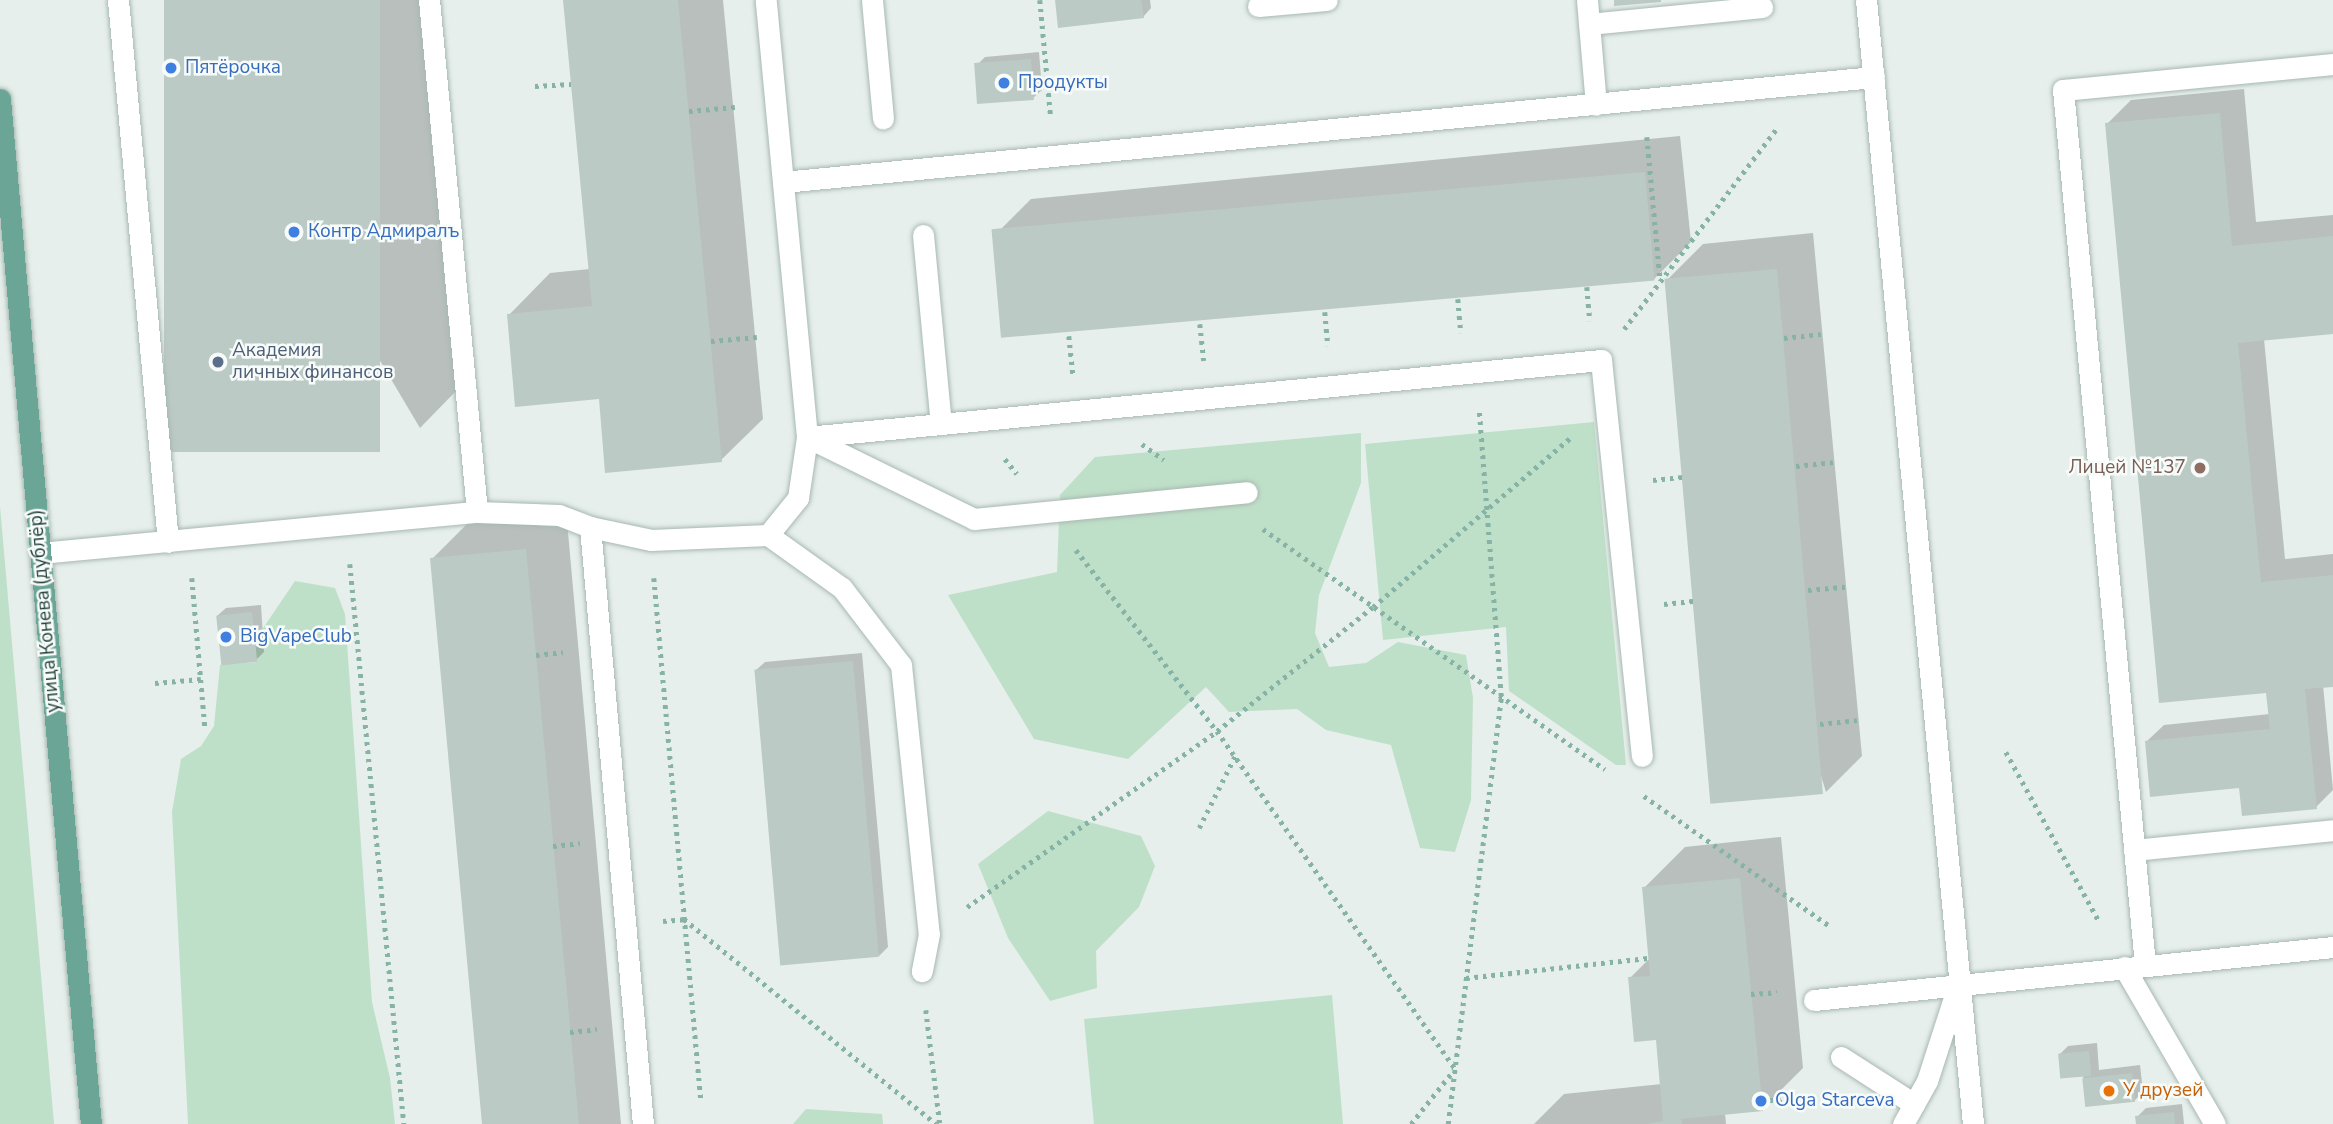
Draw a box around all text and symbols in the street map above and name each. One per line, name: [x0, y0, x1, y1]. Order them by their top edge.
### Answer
place label: Пятёрочка: [185, 57, 281, 79]
marker: Пятёрочка: [163, 60, 179, 76]
place label: Продукты: [1018, 72, 1108, 94]
marker: Продукты: [996, 75, 1012, 91]
place label: Контр Адмиралъ: [308, 221, 459, 243]
marker: Контр Адмиралъ: [286, 224, 302, 240]
place label: Академия личных финансов: [232, 340, 393, 384]
marker: Академия личных финансов: [210, 354, 226, 370]
place label: Лицей №137: [2068, 457, 2186, 479]
marker: Лицей №137: [2192, 460, 2208, 476]
street label: улица Конева (дублёр): [25, 509, 65, 713]
place label: BigVapeClub: [240, 626, 352, 648]
marker: BigVapeClub: [218, 629, 234, 645]
place label: У друзей: [2123, 1080, 2203, 1102]
marker: У друзей: [2101, 1083, 2117, 1099]
place label: Olga Starceva: [1775, 1090, 1894, 1112]
marker: Olga Starceva: [1753, 1093, 1769, 1109]

